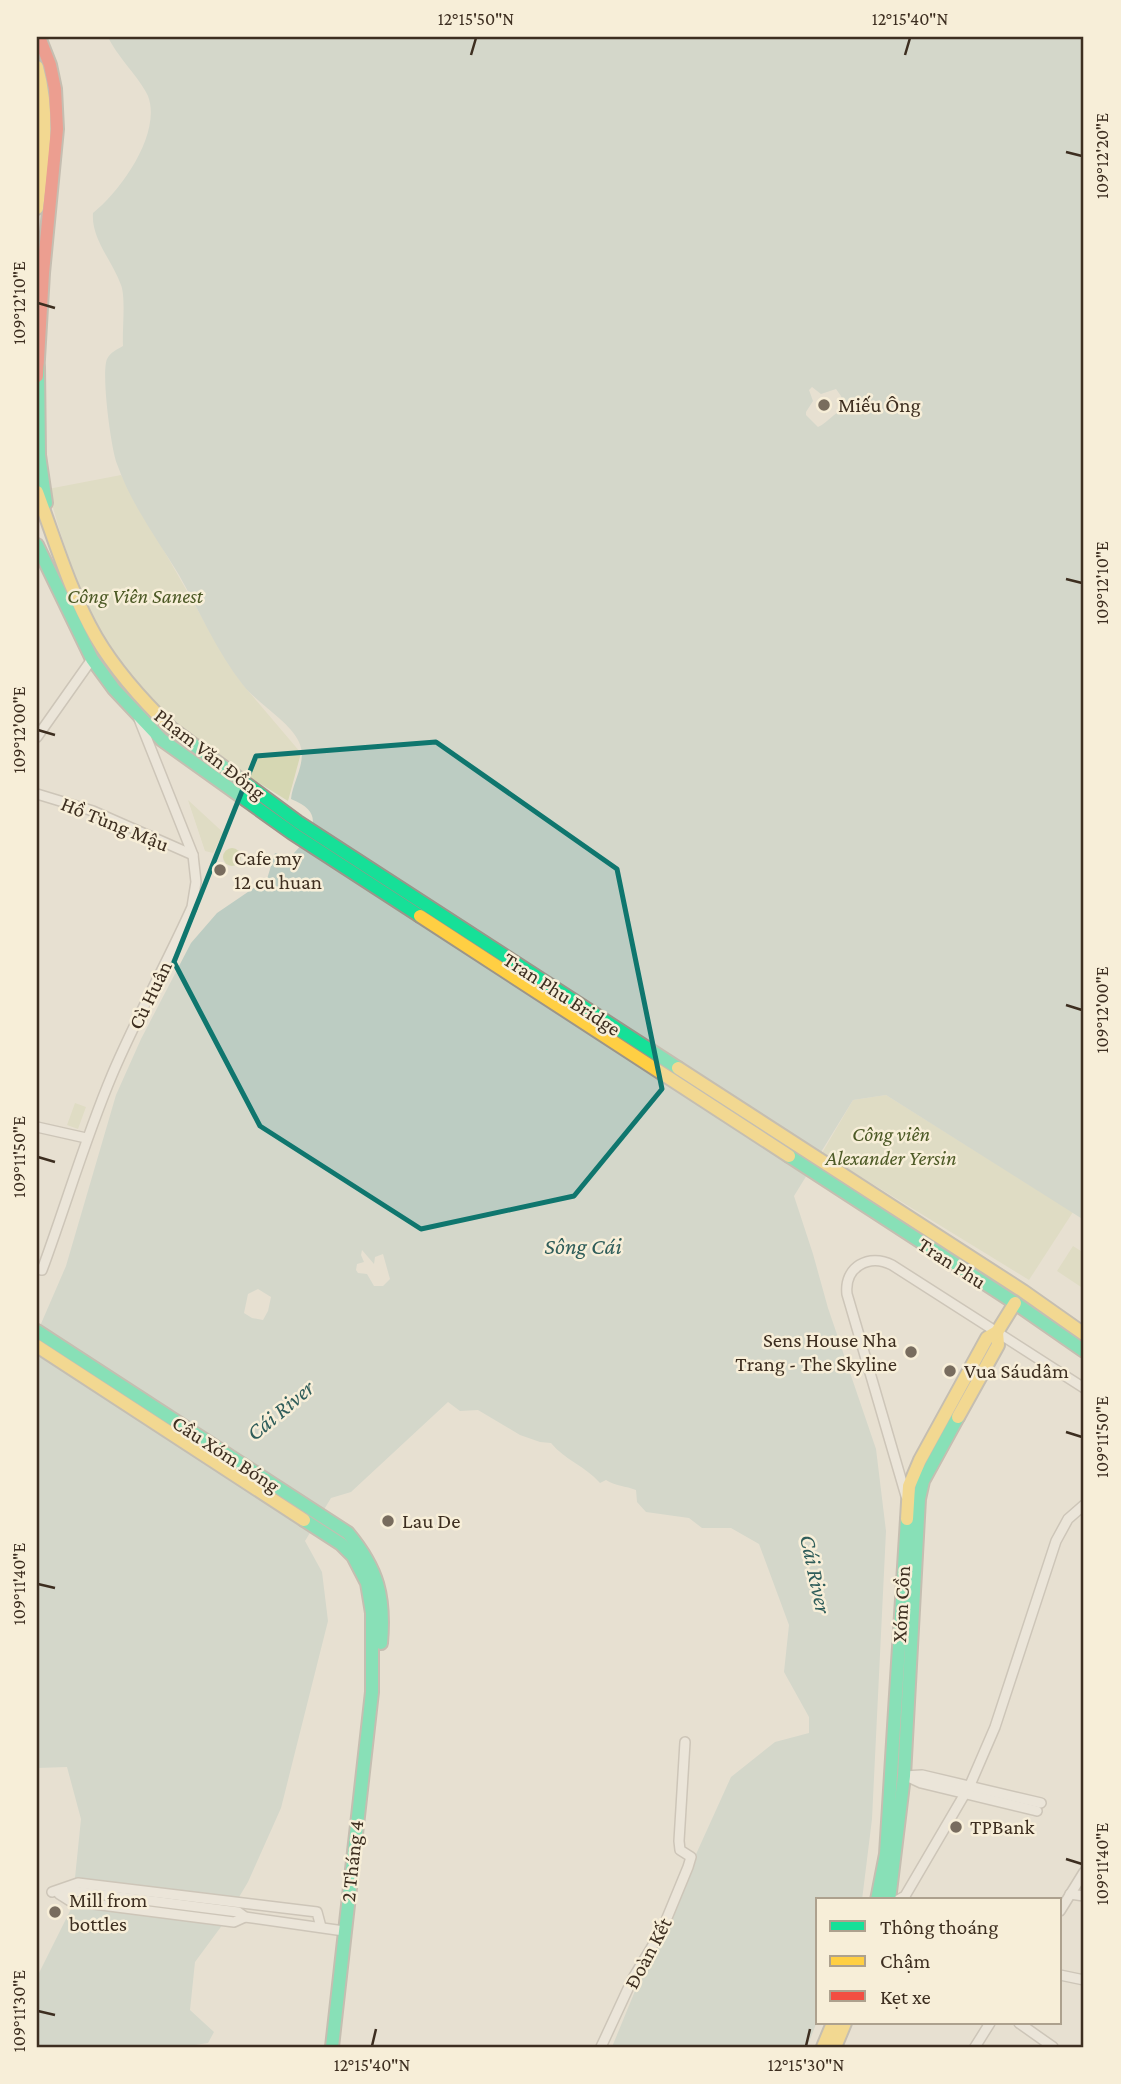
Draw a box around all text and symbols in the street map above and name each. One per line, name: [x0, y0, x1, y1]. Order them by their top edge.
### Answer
text: 12°15'50"N: [438, 9, 514, 29]
text: 12°15'40"N: [872, 9, 948, 29]
text: 109°12'20"E: [1092, 113, 1112, 199]
text: 109°12'10"E: [9, 261, 29, 345]
place label: Miếu Ông: [838, 393, 921, 417]
marker: Miếu Ông: [816, 397, 832, 413]
text: 109°12'10"E: [1092, 541, 1112, 625]
park label: Công Viên Sanest: [67, 584, 204, 608]
text: 109°12'00"E: [9, 686, 29, 774]
street label: Phạm Văn Đồng: [150, 703, 270, 805]
street label: Hồ Tùng Mậu: [58, 791, 172, 857]
place label: Cafe my 12 cu huan: [234, 846, 322, 894]
marker: Cafe my 12 cu huan: [212, 862, 228, 878]
street label: Tran Phu Bridge: [499, 947, 625, 1041]
street label: Cù Huân: [123, 957, 177, 1033]
text: 109°12'00"E: [1092, 966, 1112, 1054]
text: 109°11'50"E: [9, 1116, 29, 1198]
park label: Công viên Alexander Yersin: [824, 1122, 957, 1170]
street label: Tran Phu: [913, 1232, 991, 1294]
water label: Sông Cái: [544, 1233, 622, 1259]
place label: Sens House Nha Trang - The Skyline: [735, 1328, 897, 1376]
marker: Sens House Nha Trang - The Skyline: [903, 1344, 919, 1360]
place label: Vua Sáudâm: [964, 1359, 1069, 1383]
marker: Vua Sáudâm: [942, 1363, 958, 1379]
water label: Cái River: [241, 1374, 320, 1446]
text: 109°11'50"E: [1092, 1396, 1112, 1478]
street label: Cầu Xóm Bóng: [168, 1410, 284, 1498]
place label: Lau De: [402, 1509, 461, 1533]
marker: Lau De: [380, 1513, 396, 1529]
water label: Cái River: [795, 1532, 837, 1617]
text: 109°11'40"E: [9, 1543, 29, 1625]
street label: Xóm Cồn: [887, 1565, 915, 1643]
place label: TPBank: [970, 1815, 1034, 1839]
street label: 2 Tháng 4: [336, 1819, 368, 1903]
marker: TPBank: [948, 1819, 964, 1835]
text: 109°11'40"E: [1092, 1823, 1112, 1905]
place label: Mill from bottles: [69, 1888, 148, 1936]
legend: [816, 1898, 1062, 2024]
marker: Mill from bottles: [47, 1904, 63, 1920]
street label: Đoàn Kết: [619, 1912, 677, 1993]
text: Thông thoáng: [880, 1915, 998, 1939]
text: Chậm: [880, 1949, 930, 1973]
text: 109°11'30"E: [9, 1970, 29, 2052]
text: Kẹt xe: [880, 1985, 931, 2009]
text: 12°15'40"N: [334, 2055, 410, 2075]
text: 12°15'30"N: [768, 2055, 844, 2075]

